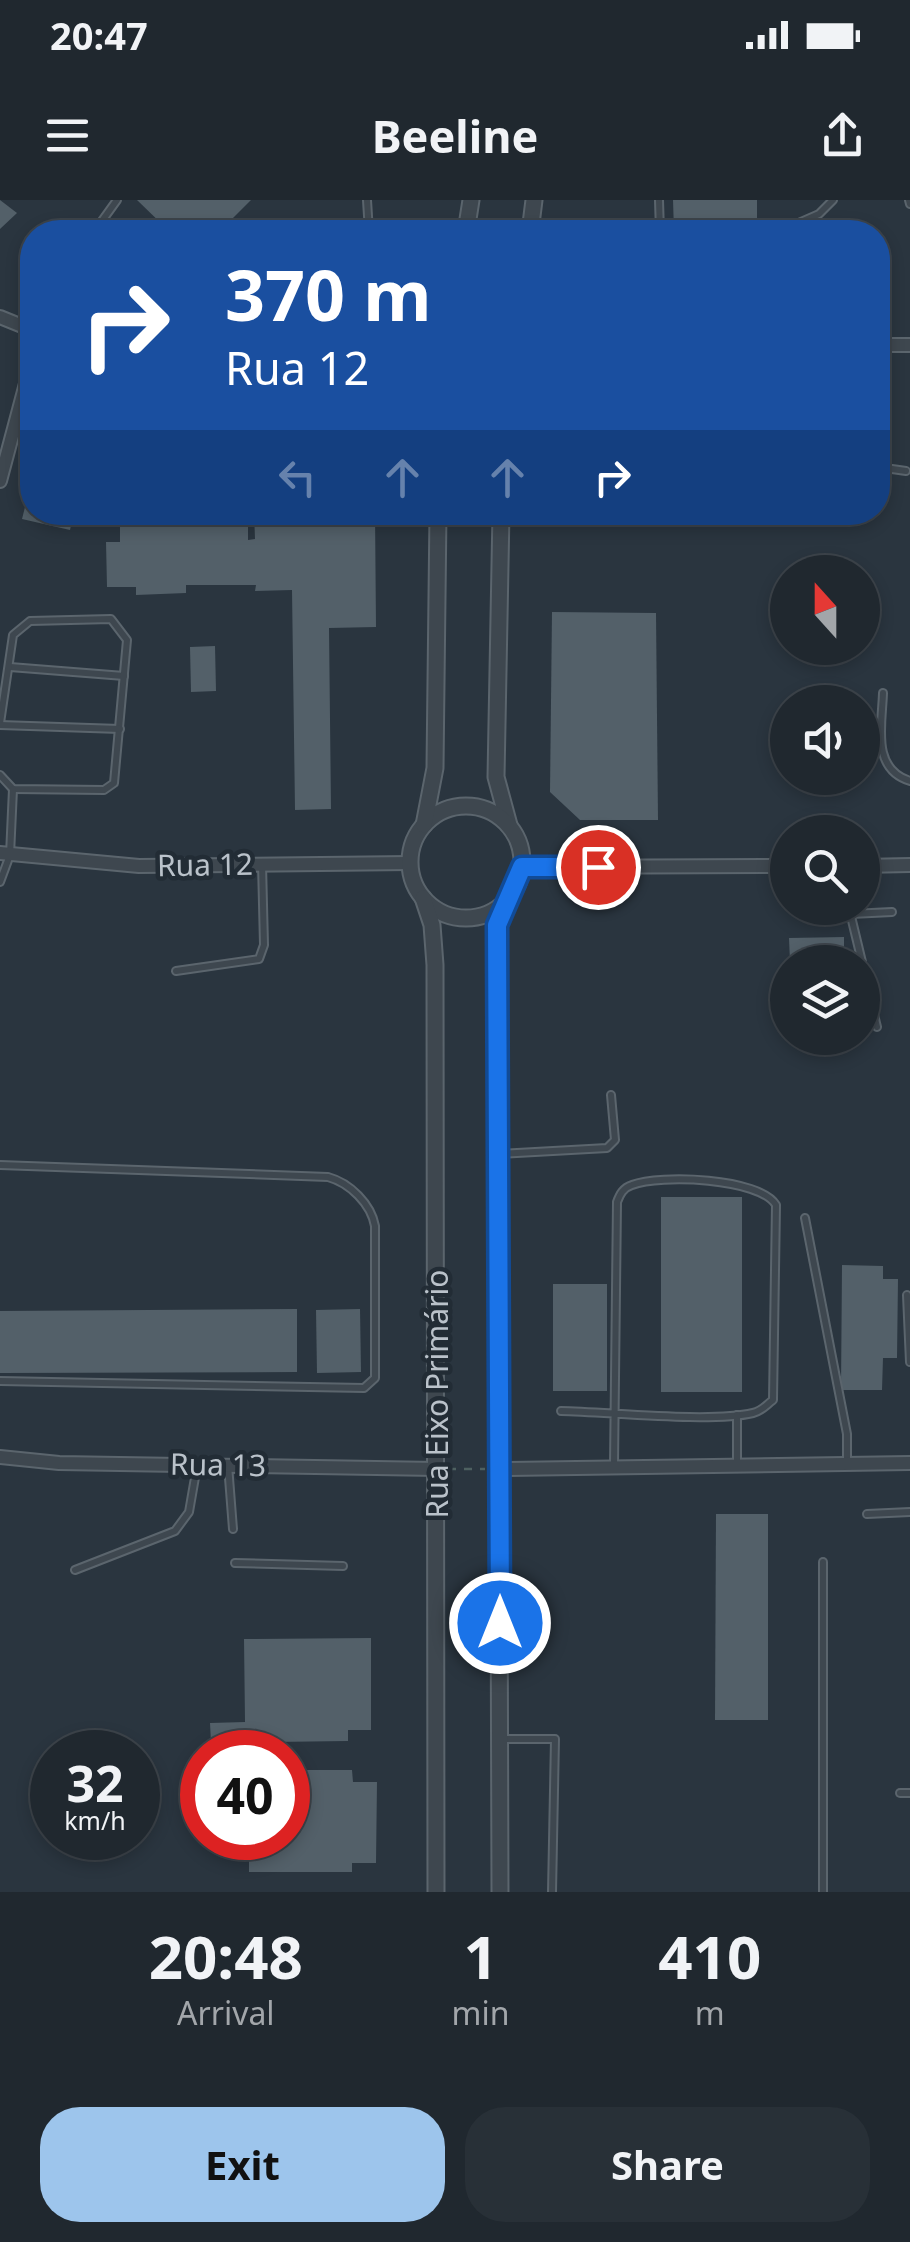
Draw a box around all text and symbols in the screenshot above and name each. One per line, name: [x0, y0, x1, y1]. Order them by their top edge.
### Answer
text: 20:47: [50, 9, 148, 61]
text: Beeline: [372, 105, 538, 166]
icon: menu: [40, 108, 95, 163]
icon: share: [815, 108, 870, 163]
text: 370 m: [225, 246, 432, 342]
icon: right: [60, 260, 190, 390]
text: Rua 12: [225, 337, 369, 398]
icon: left: [270, 450, 325, 505]
icon: ahead: [375, 450, 430, 505]
icon: ahead: [480, 450, 535, 505]
icon: right: [585, 450, 640, 505]
north arrow: [770, 555, 880, 665]
map controls: [770, 555, 880, 1055]
button: sound: [770, 685, 880, 795]
button: search: [770, 815, 880, 925]
pin: [556, 825, 641, 910]
icon: arrive: [571, 840, 626, 895]
street label: Rua 12: [157, 843, 253, 885]
button: layers: [770, 945, 880, 1055]
street label: Rua Eixo Primário: [416, 1270, 457, 1518]
street label: Rua 13: [170, 1443, 266, 1485]
position arrow: [448, 1571, 552, 1675]
speed limit sign: 40: [180, 1730, 310, 1860]
text: 32: [66, 1749, 124, 1817]
text: km/h: [64, 1803, 126, 1837]
text: 20:48: [149, 1915, 303, 1997]
text: 1: [463, 1915, 498, 1997]
text: 410: [658, 1915, 761, 1997]
text: Arrival: [177, 1991, 275, 2034]
text: min: [452, 1991, 510, 2034]
text: m: [695, 1991, 725, 2034]
button: Exit: [40, 2107, 445, 2222]
button: Share: [465, 2107, 870, 2222]

